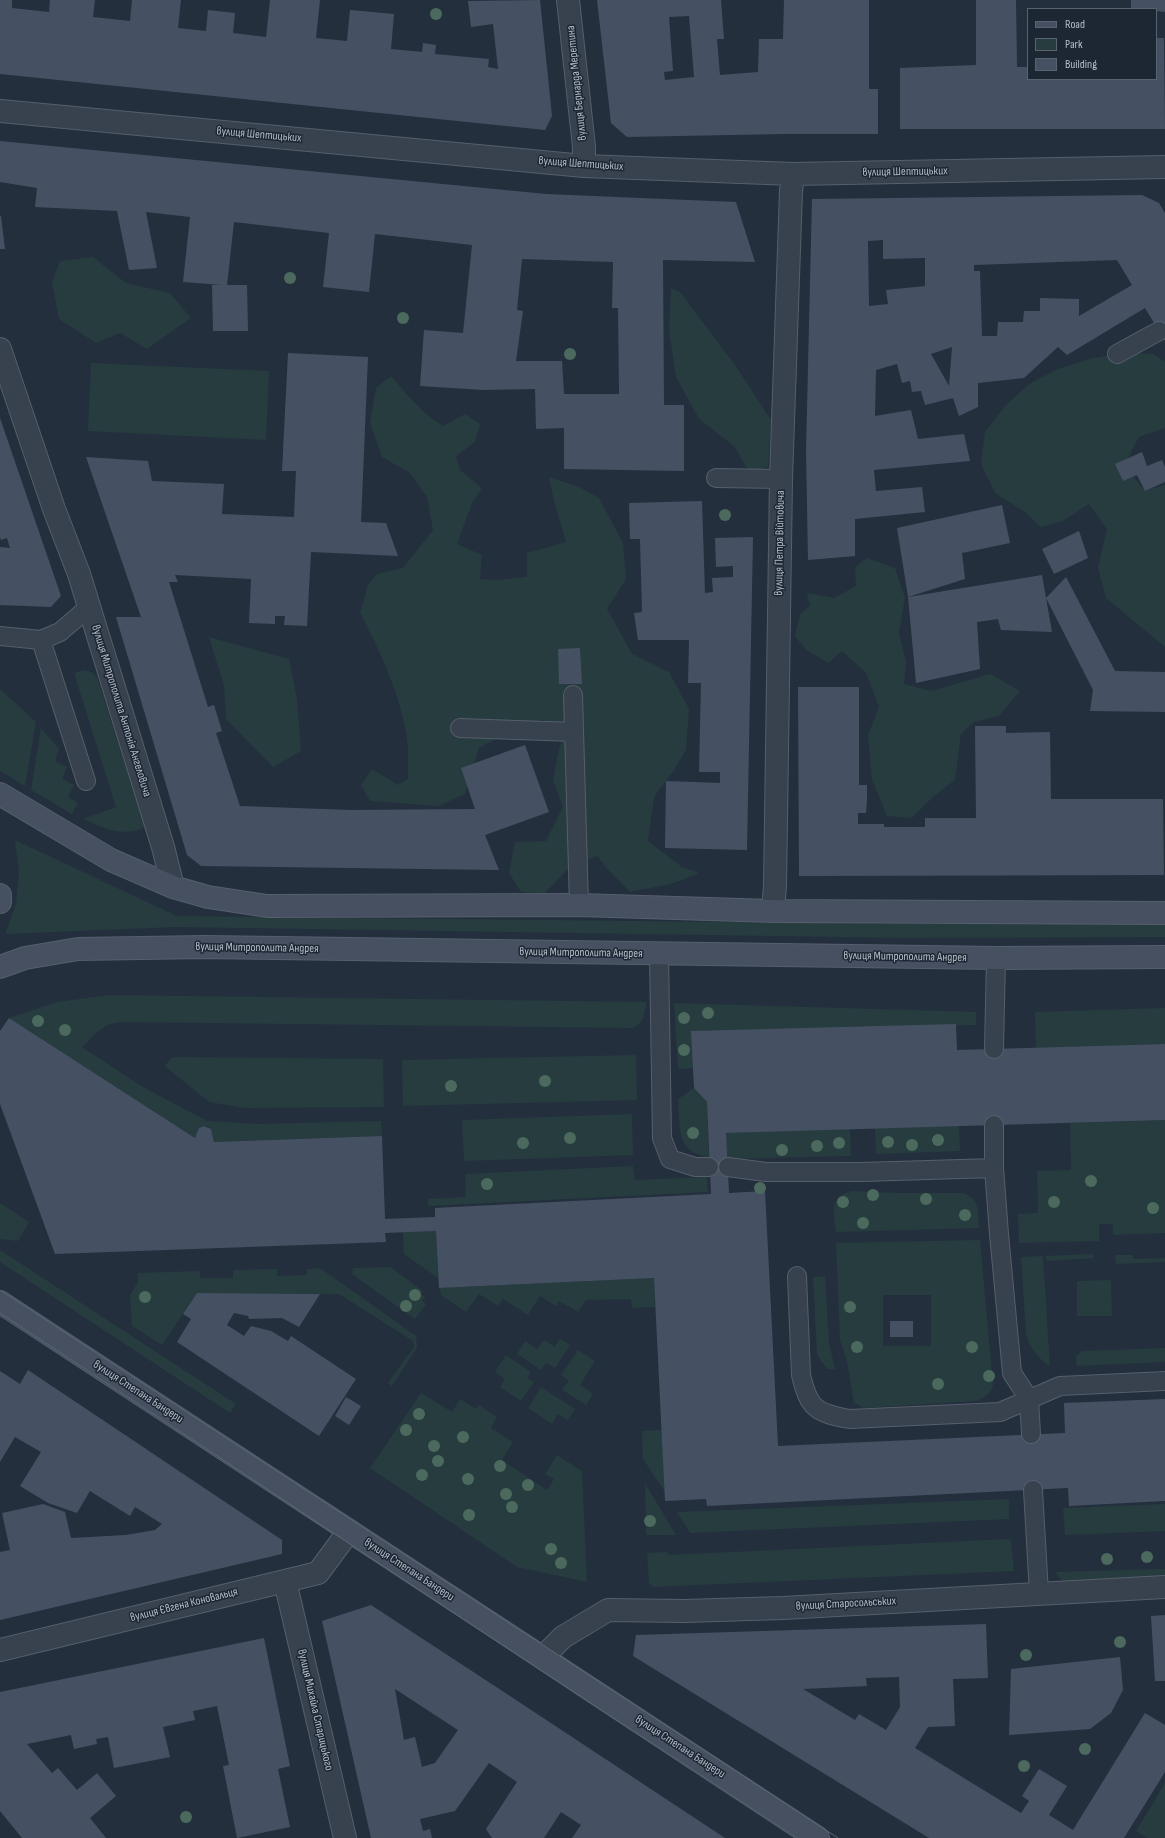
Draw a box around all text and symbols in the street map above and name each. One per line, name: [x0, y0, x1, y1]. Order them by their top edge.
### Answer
legend: [1027, 8, 1157, 80]
text: Road: [1065, 17, 1085, 32]
street label: вулиця Бернарда Меретина: [564, 25, 590, 141]
text: Park: [1065, 37, 1083, 52]
text: Building: [1065, 57, 1097, 72]
street label: вулиця Шептицьких: [216, 124, 302, 146]
street label: вулиця Шептицьких: [538, 154, 624, 174]
street label: вулиця Шептицьких: [862, 164, 948, 180]
street label: вулиця Петра Війтовича: [772, 490, 788, 596]
street label: вулиця Митрополита Антонія Ангеловича: [88, 623, 154, 799]
street label: вулиця Митрополита Андрея: [195, 940, 319, 956]
street label: вулиця Митрополита Андрея: [519, 945, 643, 961]
street label: вулиця Митрополита Андрея: [843, 949, 967, 965]
street label: вулиця Степана Бандери: [90, 1357, 186, 1427]
street label: вулиця Степана Бандери: [361, 1535, 457, 1605]
street label: вулиця Євгена Коновальця: [129, 1585, 239, 1625]
street label: вулиця Старосольських: [795, 1594, 897, 1614]
street label: вулиця Михайла Старицького: [294, 1648, 336, 1772]
street label: вулиця Степана Бандери: [632, 1712, 728, 1782]

